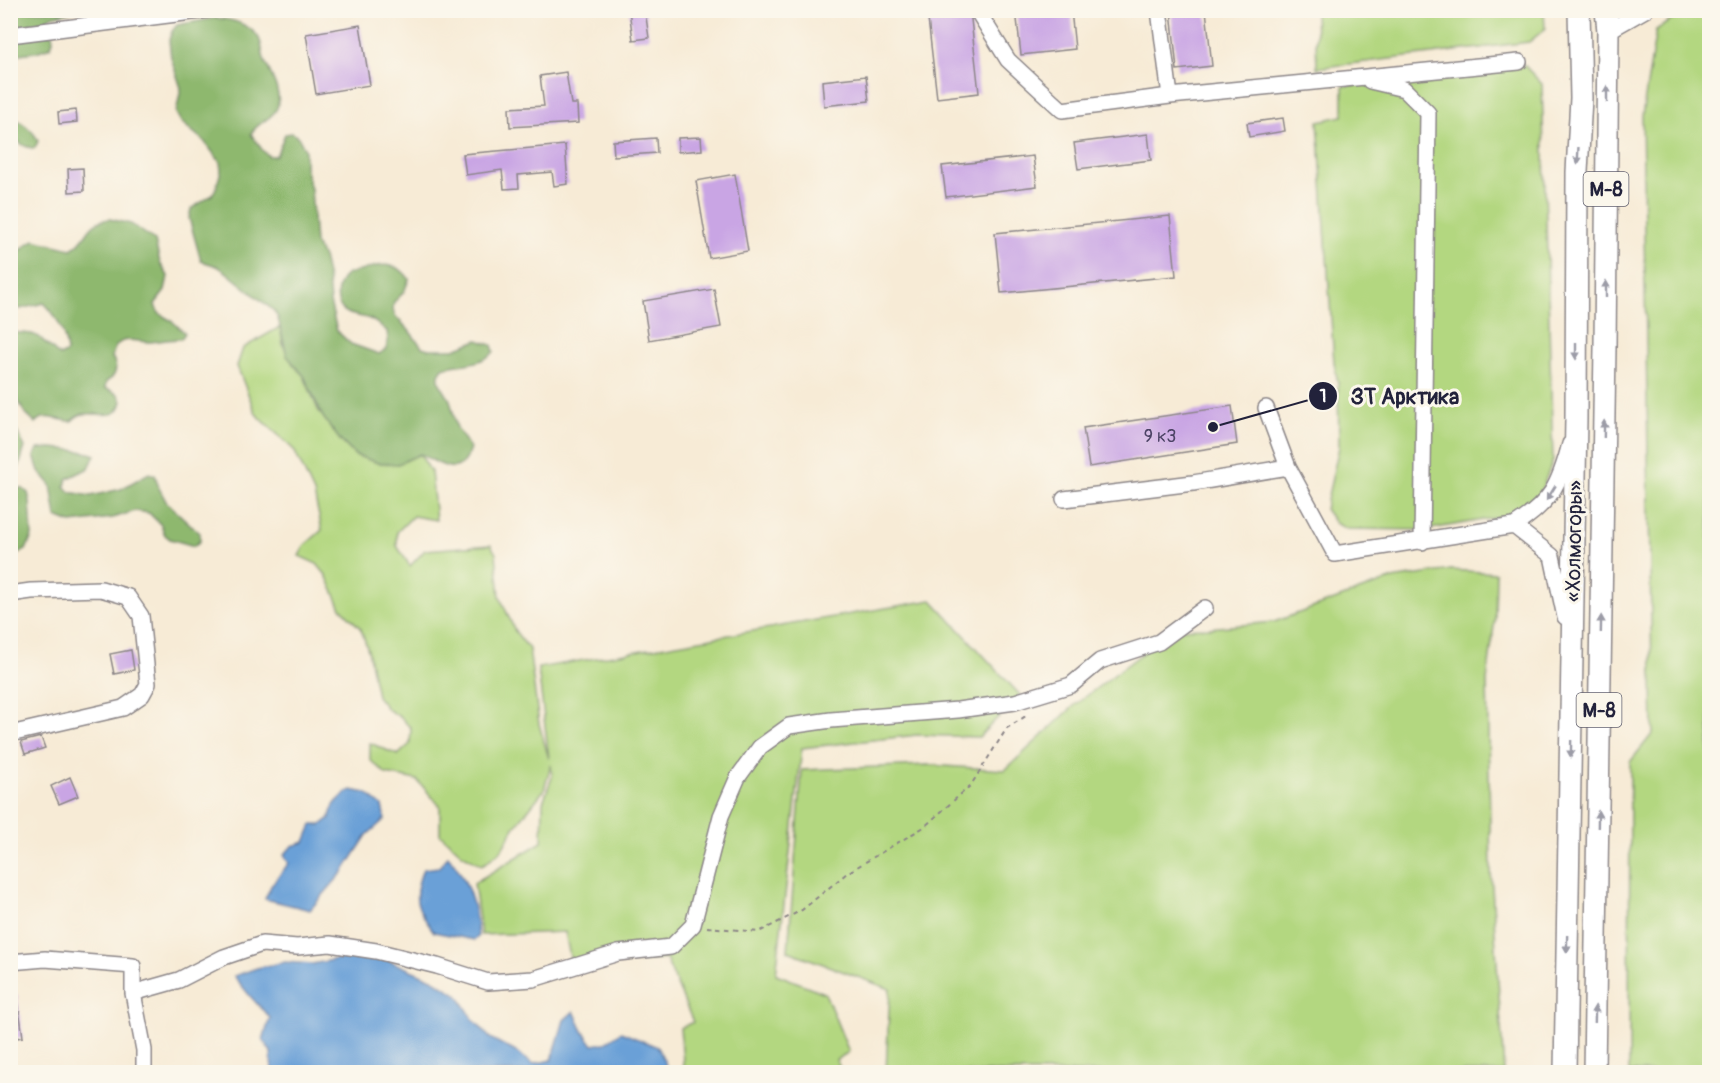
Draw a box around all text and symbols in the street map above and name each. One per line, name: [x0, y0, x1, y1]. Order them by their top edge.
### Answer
one-way arrow: [1602, 84, 1612, 103]
one-way arrow: [1573, 147, 1582, 166]
road number: М-8: [1584, 172, 1628, 206]
one-way arrow: [1601, 279, 1611, 298]
one-way arrow: [1571, 342, 1581, 361]
callout: ЗТ Арктика: [1308, 376, 1471, 416]
text: ЗТ Арктика: [1351, 383, 1459, 411]
text: 1: [1319, 385, 1327, 408]
one-way arrow: [1599, 420, 1609, 439]
house number: 9 к3: [1144, 425, 1176, 448]
street label: «Холмогоры»: [1560, 480, 1589, 602]
one-way arrow: [1545, 484, 1556, 501]
one-way arrow: [1596, 615, 1606, 634]
road number: М-8: [1576, 693, 1622, 727]
one-way arrow: [1566, 740, 1576, 759]
one-way arrow: [1593, 810, 1603, 829]
one-way arrow: [1563, 935, 1572, 954]
one-way arrow: [1590, 1005, 1600, 1024]

